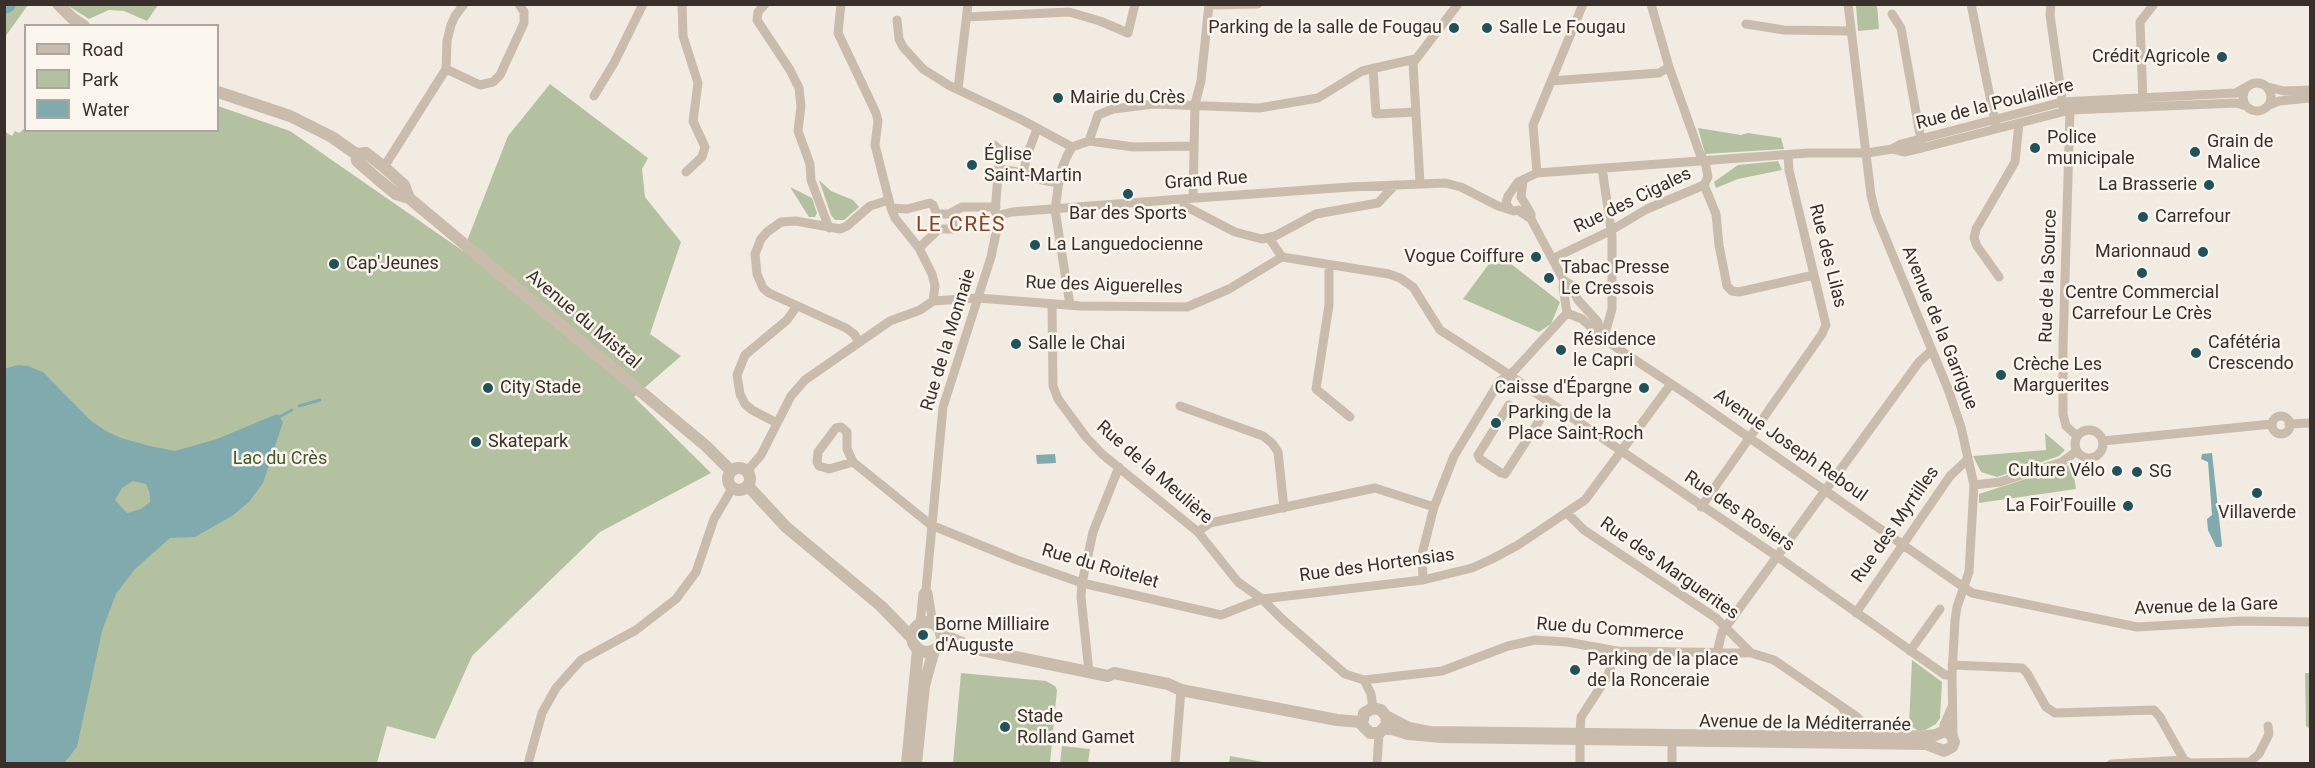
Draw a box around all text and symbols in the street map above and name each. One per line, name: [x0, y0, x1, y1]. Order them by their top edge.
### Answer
place label: Parking de la salle de Fougau: [1208, 17, 1442, 39]
place label: Salle Le Fougau: [1499, 17, 1626, 39]
marker: Parking de la salle de Fougau: [1447, 21, 1461, 35]
marker: Salle Le Fougau: [1480, 21, 1494, 35]
legend: [24, 24, 219, 132]
text: Road: [82, 39, 123, 60]
place label: Crédit Agricole: [2092, 46, 2210, 68]
marker: Crédit Agricole: [2215, 50, 2229, 64]
text: Park: [82, 69, 118, 90]
street label: Rue de la Poulaillère: [1914, 75, 2076, 135]
place label: Mairie du Crès: [1070, 87, 1185, 109]
marker: Mairie du Crès: [1051, 91, 1065, 105]
text: Water: [82, 99, 129, 120]
place label: Police municipale: [2047, 127, 2135, 170]
place label: Grain de Malice: [2207, 131, 2273, 174]
marker: Police municipale: [2028, 141, 2042, 155]
place label: Église Saint-Martin: [984, 144, 1082, 186]
marker: Grain de Malice: [2188, 145, 2202, 159]
marker: Église Saint-Martin: [965, 158, 979, 172]
street label: Rue des Cigales: [1571, 163, 1695, 239]
street label: Grand Rue: [1164, 167, 1248, 195]
place label: La Brasserie: [2098, 174, 2197, 196]
marker: La Brasserie: [2202, 178, 2216, 192]
marker: Bar des Sports: [1121, 187, 1135, 201]
street label: Rue des Lilas: [1804, 202, 1850, 310]
place label: Bar des Sports: [1069, 203, 1187, 225]
place label: Carrefour: [2155, 206, 2231, 228]
street label: Rue de la Source: [2036, 209, 2062, 343]
marker: Carrefour: [2136, 210, 2150, 224]
district label: LE CRÈS: [916, 213, 1006, 239]
place label: La Languedocienne: [1047, 234, 1203, 256]
marker: La Languedocienne: [1028, 238, 1042, 252]
place label: Marionnaud: [2095, 241, 2191, 263]
street label: Avenue de la Garrigue: [1896, 243, 1982, 413]
marker: Marionnaud: [2196, 245, 2210, 259]
place label: Vogue Coiffure: [1404, 246, 1524, 268]
marker: Vogue Coiffure: [1529, 250, 1543, 264]
place label: Cap'Jeunes: [346, 253, 439, 275]
marker: Cap'Jeunes: [327, 257, 341, 271]
place label: Tabac Presse Le Cressois: [1561, 257, 1669, 300]
street label: Avenue du Mistral: [521, 266, 645, 374]
street label: Rue de la Monnaie: [917, 266, 981, 414]
marker: Centre Commercial Carrefour Le Crès: [2135, 266, 2149, 280]
marker: Tabac Presse Le Cressois: [1542, 271, 1556, 285]
street label: Rue des Aiguerelles: [1025, 272, 1183, 300]
place label: Centre Commercial Carrefour Le Crès: [2065, 282, 2219, 324]
place label: Résidence le Capri: [1573, 329, 1656, 372]
place label: Cafétéria Crescendo: [2208, 332, 2294, 374]
place label: Salle le Chai: [1028, 333, 1125, 355]
marker: Salle le Chai: [1009, 337, 1023, 351]
marker: Résidence le Capri: [1554, 343, 1568, 357]
marker: Cafétéria Crescendo: [2189, 346, 2203, 360]
place label: Crèche Les Marguerites: [2013, 354, 2109, 397]
marker: Crèche Les Marguerites: [1994, 368, 2008, 382]
place label: City Stade: [500, 377, 581, 399]
place label: Caisse d'Épargne: [1495, 377, 1632, 399]
marker: City Stade: [481, 381, 495, 395]
marker: Caisse d'Épargne: [1637, 381, 1651, 395]
street label: Avenue Joseph Reboul: [1709, 385, 1871, 507]
place label: Parking de la Place Saint-Roch: [1508, 402, 1643, 444]
marker: Parking de la Place Saint-Roch: [1489, 416, 1503, 430]
street label: Rue de la Meulière: [1092, 417, 1216, 529]
place label: Skatepark: [488, 431, 568, 453]
marker: Skatepark: [469, 435, 483, 449]
park label: Lac du Crès: [233, 448, 327, 470]
place label: Culture Vélo: [2008, 460, 2105, 482]
place label: SG: [2149, 461, 2172, 483]
street label: Rue des Myrtilles: [1848, 463, 1944, 587]
marker: Culture Vélo: [2110, 464, 2124, 478]
marker: SG: [2130, 465, 2144, 479]
street label: Rue des Rosiers: [1680, 467, 1798, 557]
marker: Villaverde: [2250, 486, 2264, 500]
place label: La Foir'Fouille: [2006, 495, 2116, 517]
marker: La Foir'Fouille: [2121, 499, 2135, 513]
place label: Villaverde: [2218, 502, 2296, 524]
street label: Rue des Marguerites: [1595, 513, 1743, 625]
street label: Rue du Roitelet: [1039, 540, 1161, 594]
street label: Rue des Hortensias: [1298, 544, 1456, 588]
street label: Avenue de la Gare: [2134, 594, 2278, 620]
place label: Borne Milliaire d'Auguste: [935, 614, 1049, 656]
street label: Rue du Commerce: [1536, 614, 1684, 646]
marker: Borne Milliaire d'Auguste: [916, 628, 930, 642]
place label: Parking de la place de la Ronceraie: [1587, 649, 1738, 692]
marker: Parking de la place de la Ronceraie: [1568, 663, 1582, 677]
place label: Stade Rolland Gamet: [1017, 706, 1135, 748]
street label: Avenue de la Méditerranée: [1699, 711, 1911, 737]
marker: Stade Rolland Gamet: [998, 720, 1012, 734]

